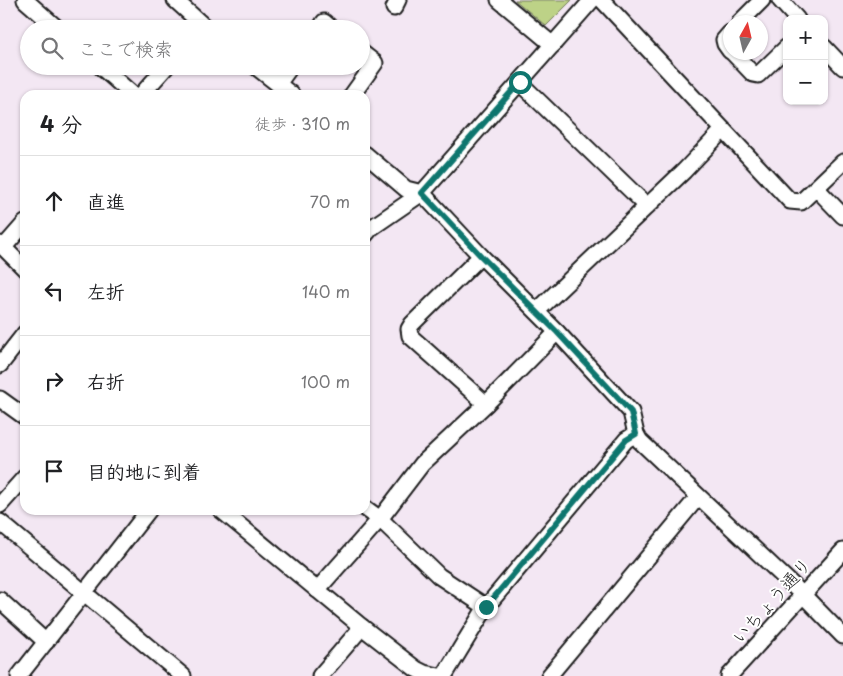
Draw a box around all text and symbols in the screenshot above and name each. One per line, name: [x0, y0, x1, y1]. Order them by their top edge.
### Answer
north arrow: [723, 15, 768, 60]
map controls: [783, 15, 828, 105]
button: +: [783, 15, 828, 60]
search box: [20, 20, 370, 75]
icon: search: [38, 34, 66, 62]
text: ここで検索: [78, 34, 173, 62]
button: −: [783, 60, 828, 105]
route start: [509, 71, 532, 94]
text: 4 分: [40, 107, 82, 139]
text: 徒歩 · 310 m: [255, 111, 350, 135]
icon: ahead: [40, 187, 68, 215]
text: 直進: [87, 187, 125, 215]
text: 70 m: [310, 189, 350, 213]
icon: left: [40, 277, 68, 305]
text: 左折: [87, 277, 125, 305]
text: 140 m: [302, 279, 350, 303]
icon: right: [40, 367, 68, 395]
text: 右折: [87, 367, 125, 395]
text: 100 m: [301, 369, 350, 393]
icon: arrive: [40, 457, 68, 485]
text: 目的地に到着: [87, 457, 201, 485]
street label: いちょう通り: [725, 551, 817, 649]
route end: [475, 596, 498, 619]

